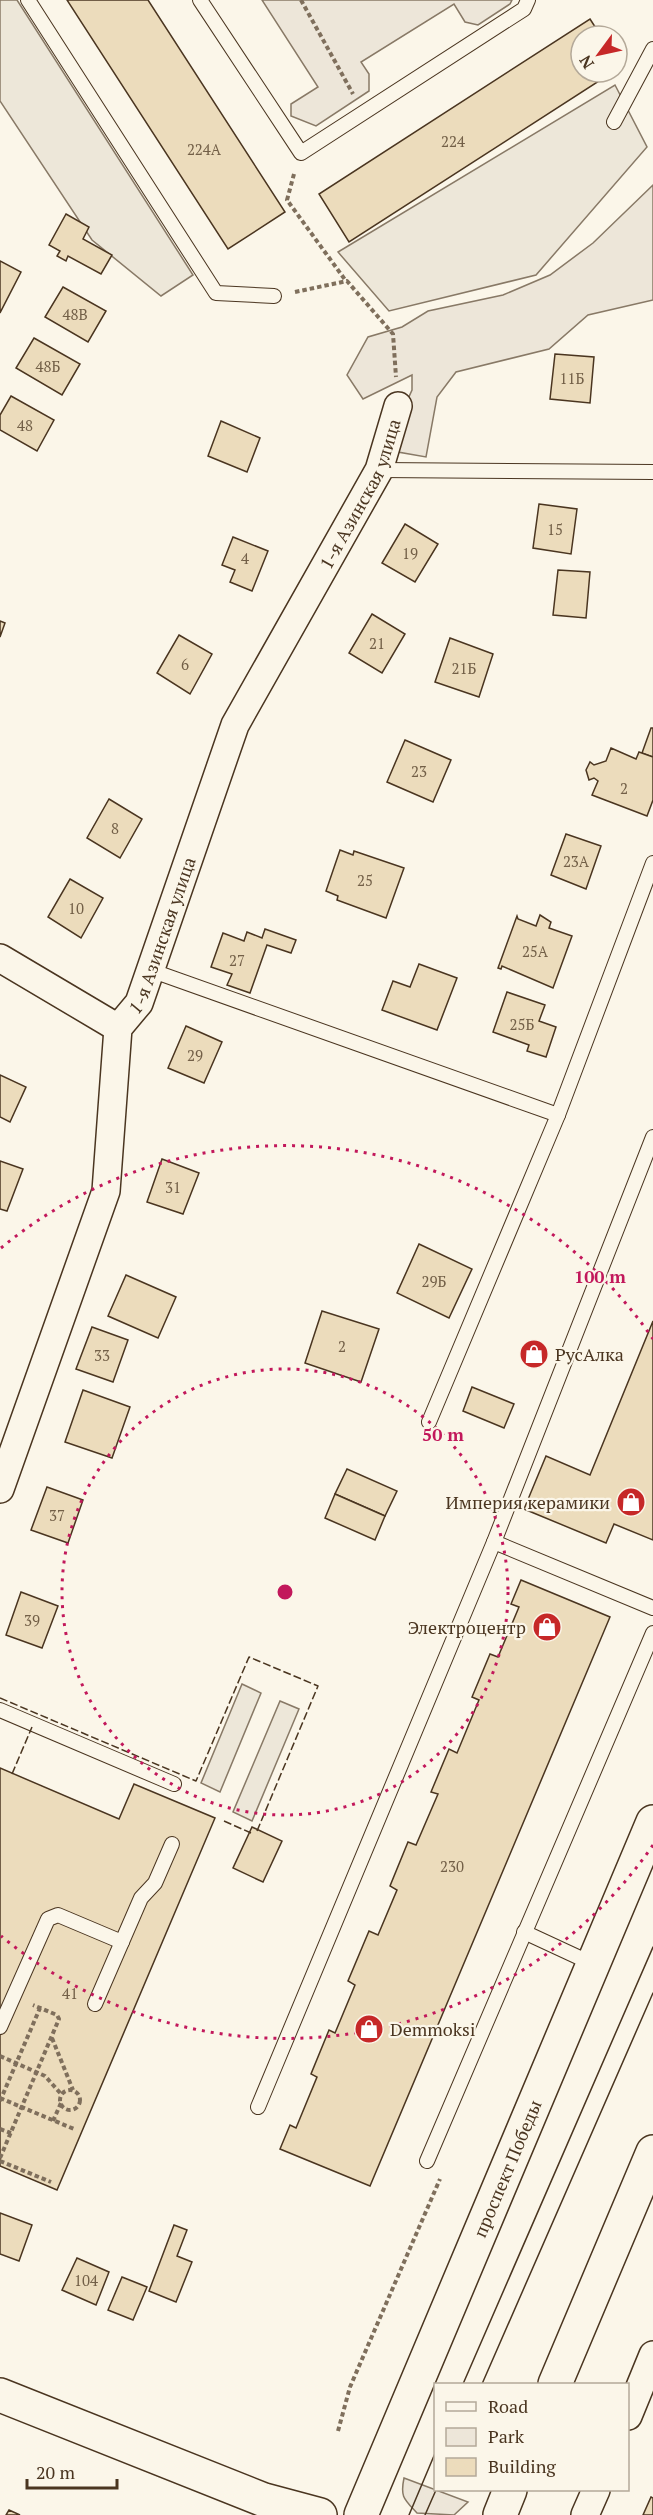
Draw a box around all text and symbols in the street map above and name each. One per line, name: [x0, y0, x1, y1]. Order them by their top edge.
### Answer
north arrow: [569, 24, 629, 84]
text: N: [574, 51, 599, 73]
house number: 224: [441, 131, 465, 151]
house number: 224А: [187, 139, 222, 159]
house number: 48В: [62, 304, 88, 324]
house number: 48Б: [36, 356, 61, 376]
house number: 11Б: [560, 368, 585, 388]
house number: 48: [17, 415, 33, 435]
street label: 1-я Азинская улица: [314, 416, 406, 573]
house number: 15: [547, 519, 563, 539]
house number: 19: [402, 543, 418, 563]
house number: 4: [241, 548, 249, 568]
house number: 21: [369, 633, 385, 653]
house number: 6: [181, 654, 189, 674]
house number: 21Б: [452, 658, 477, 678]
house number: 23: [411, 761, 427, 781]
house number: 2: [620, 778, 628, 798]
house number: 8: [111, 818, 119, 838]
house number: 23А: [563, 851, 590, 871]
street label: 1-я Азинская улица: [123, 854, 201, 1019]
house number: 25: [357, 870, 373, 890]
house number: 10: [68, 898, 84, 918]
house number: 25А: [522, 941, 549, 961]
house number: 27: [229, 950, 245, 970]
house number: 25Б: [510, 1014, 535, 1034]
house number: 29: [187, 1045, 203, 1065]
house number: 31: [165, 1177, 181, 1197]
text: 100 m: [574, 1264, 626, 1288]
house number: 29Б: [422, 1271, 447, 1291]
house number: 2: [338, 1336, 346, 1356]
shop icon: РусАлка: [518, 1338, 550, 1370]
place label: РусАлка: [555, 1342, 624, 1366]
house number: 33: [94, 1345, 110, 1365]
text: 50 m: [422, 1422, 464, 1446]
shop icon: Империя керамики: [615, 1486, 647, 1518]
place label: Империя керамики: [445, 1490, 610, 1514]
house number: 37: [49, 1505, 65, 1525]
centre of rings: [275, 1582, 295, 1602]
house number: 39: [24, 1610, 40, 1630]
shop icon: Электроцентр: [531, 1611, 563, 1643]
place label: Электроцентр: [408, 1615, 526, 1639]
house number: 230: [440, 1856, 464, 1876]
house number: 41: [62, 1983, 78, 2003]
shop icon: Demmoksi: [353, 2013, 385, 2045]
place label: Demmoksi: [390, 2017, 475, 2041]
street label: проспект Победы: [467, 2096, 547, 2241]
house number: 104: [74, 2270, 98, 2290]
legend: [434, 2383, 629, 2491]
text: Road: [488, 2394, 528, 2418]
text: Park: [488, 2424, 525, 2448]
scale bar: [27, 2452, 117, 2490]
text: Building: [488, 2454, 556, 2478]
text: 20 m: [36, 2460, 76, 2484]

